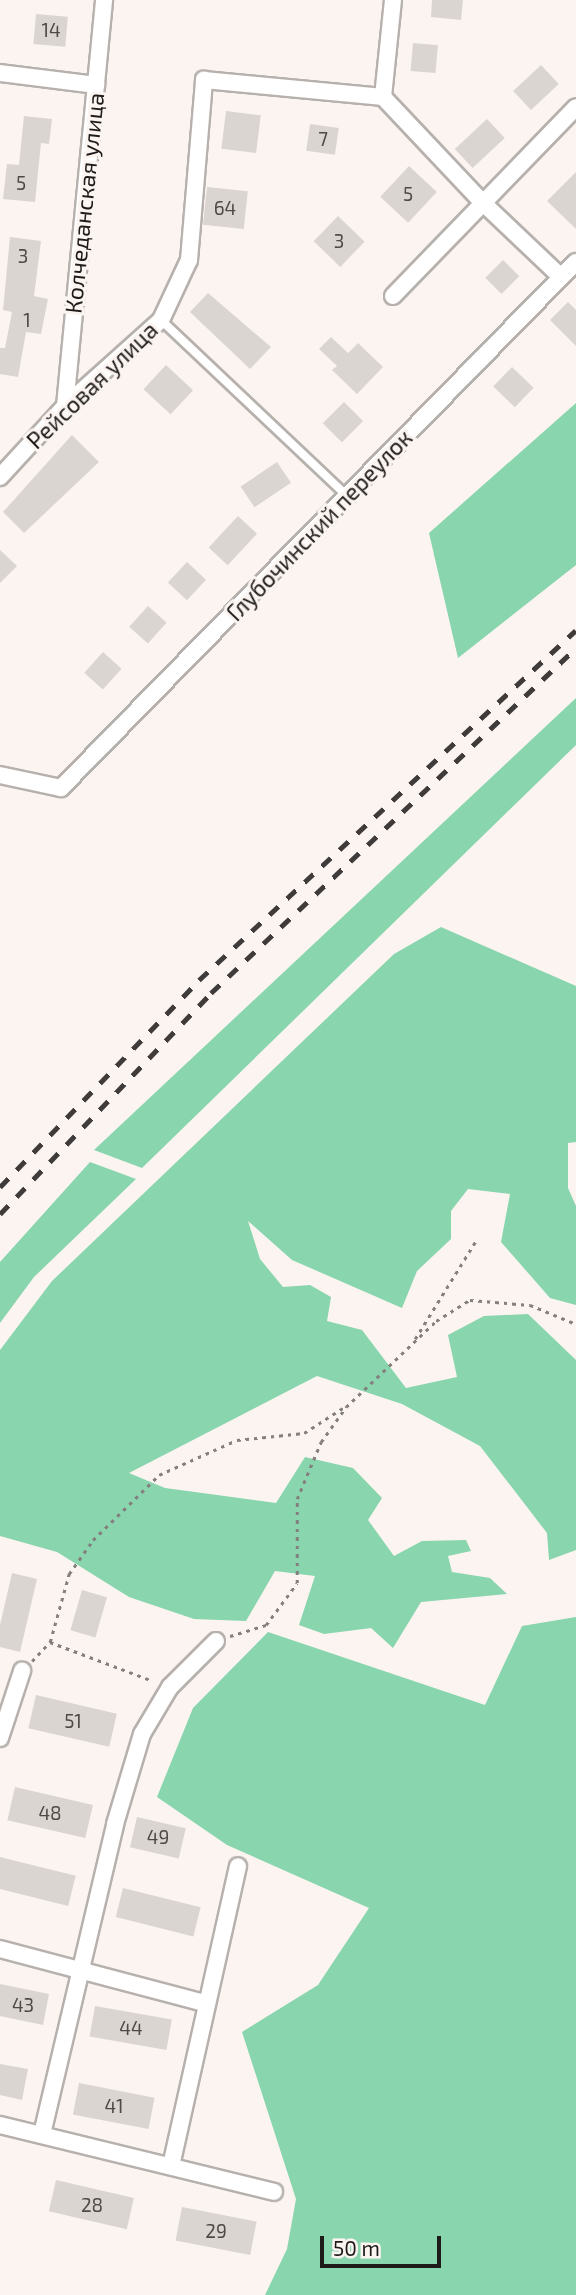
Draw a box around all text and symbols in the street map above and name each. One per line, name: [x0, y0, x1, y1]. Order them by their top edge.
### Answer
house number: 14: [41, 19, 61, 41]
street label: Колчеданская улица: [59, 91, 109, 315]
house number: 7: [318, 128, 328, 150]
house number: 5: [16, 172, 26, 194]
house number: 5: [403, 183, 413, 205]
house number: 64: [214, 197, 236, 219]
house number: 3: [334, 230, 344, 252]
house number: 3: [18, 245, 28, 267]
house number: 1: [23, 309, 31, 331]
street label: Рейсовая улица: [21, 316, 163, 454]
street label: Глубочинский переулок: [220, 424, 418, 626]
house number: 51: [64, 1710, 82, 1732]
house number: 48: [38, 1802, 62, 1824]
house number: 49: [147, 1826, 169, 1848]
house number: 43: [12, 1994, 34, 2016]
house number: 44: [119, 2017, 143, 2039]
house number: 41: [104, 2095, 124, 2117]
house number: 28: [81, 2194, 103, 2216]
house number: 29: [205, 2220, 227, 2242]
scale bar: [324, 2222, 445, 2266]
text: 50 m: [333, 2235, 380, 2260]

